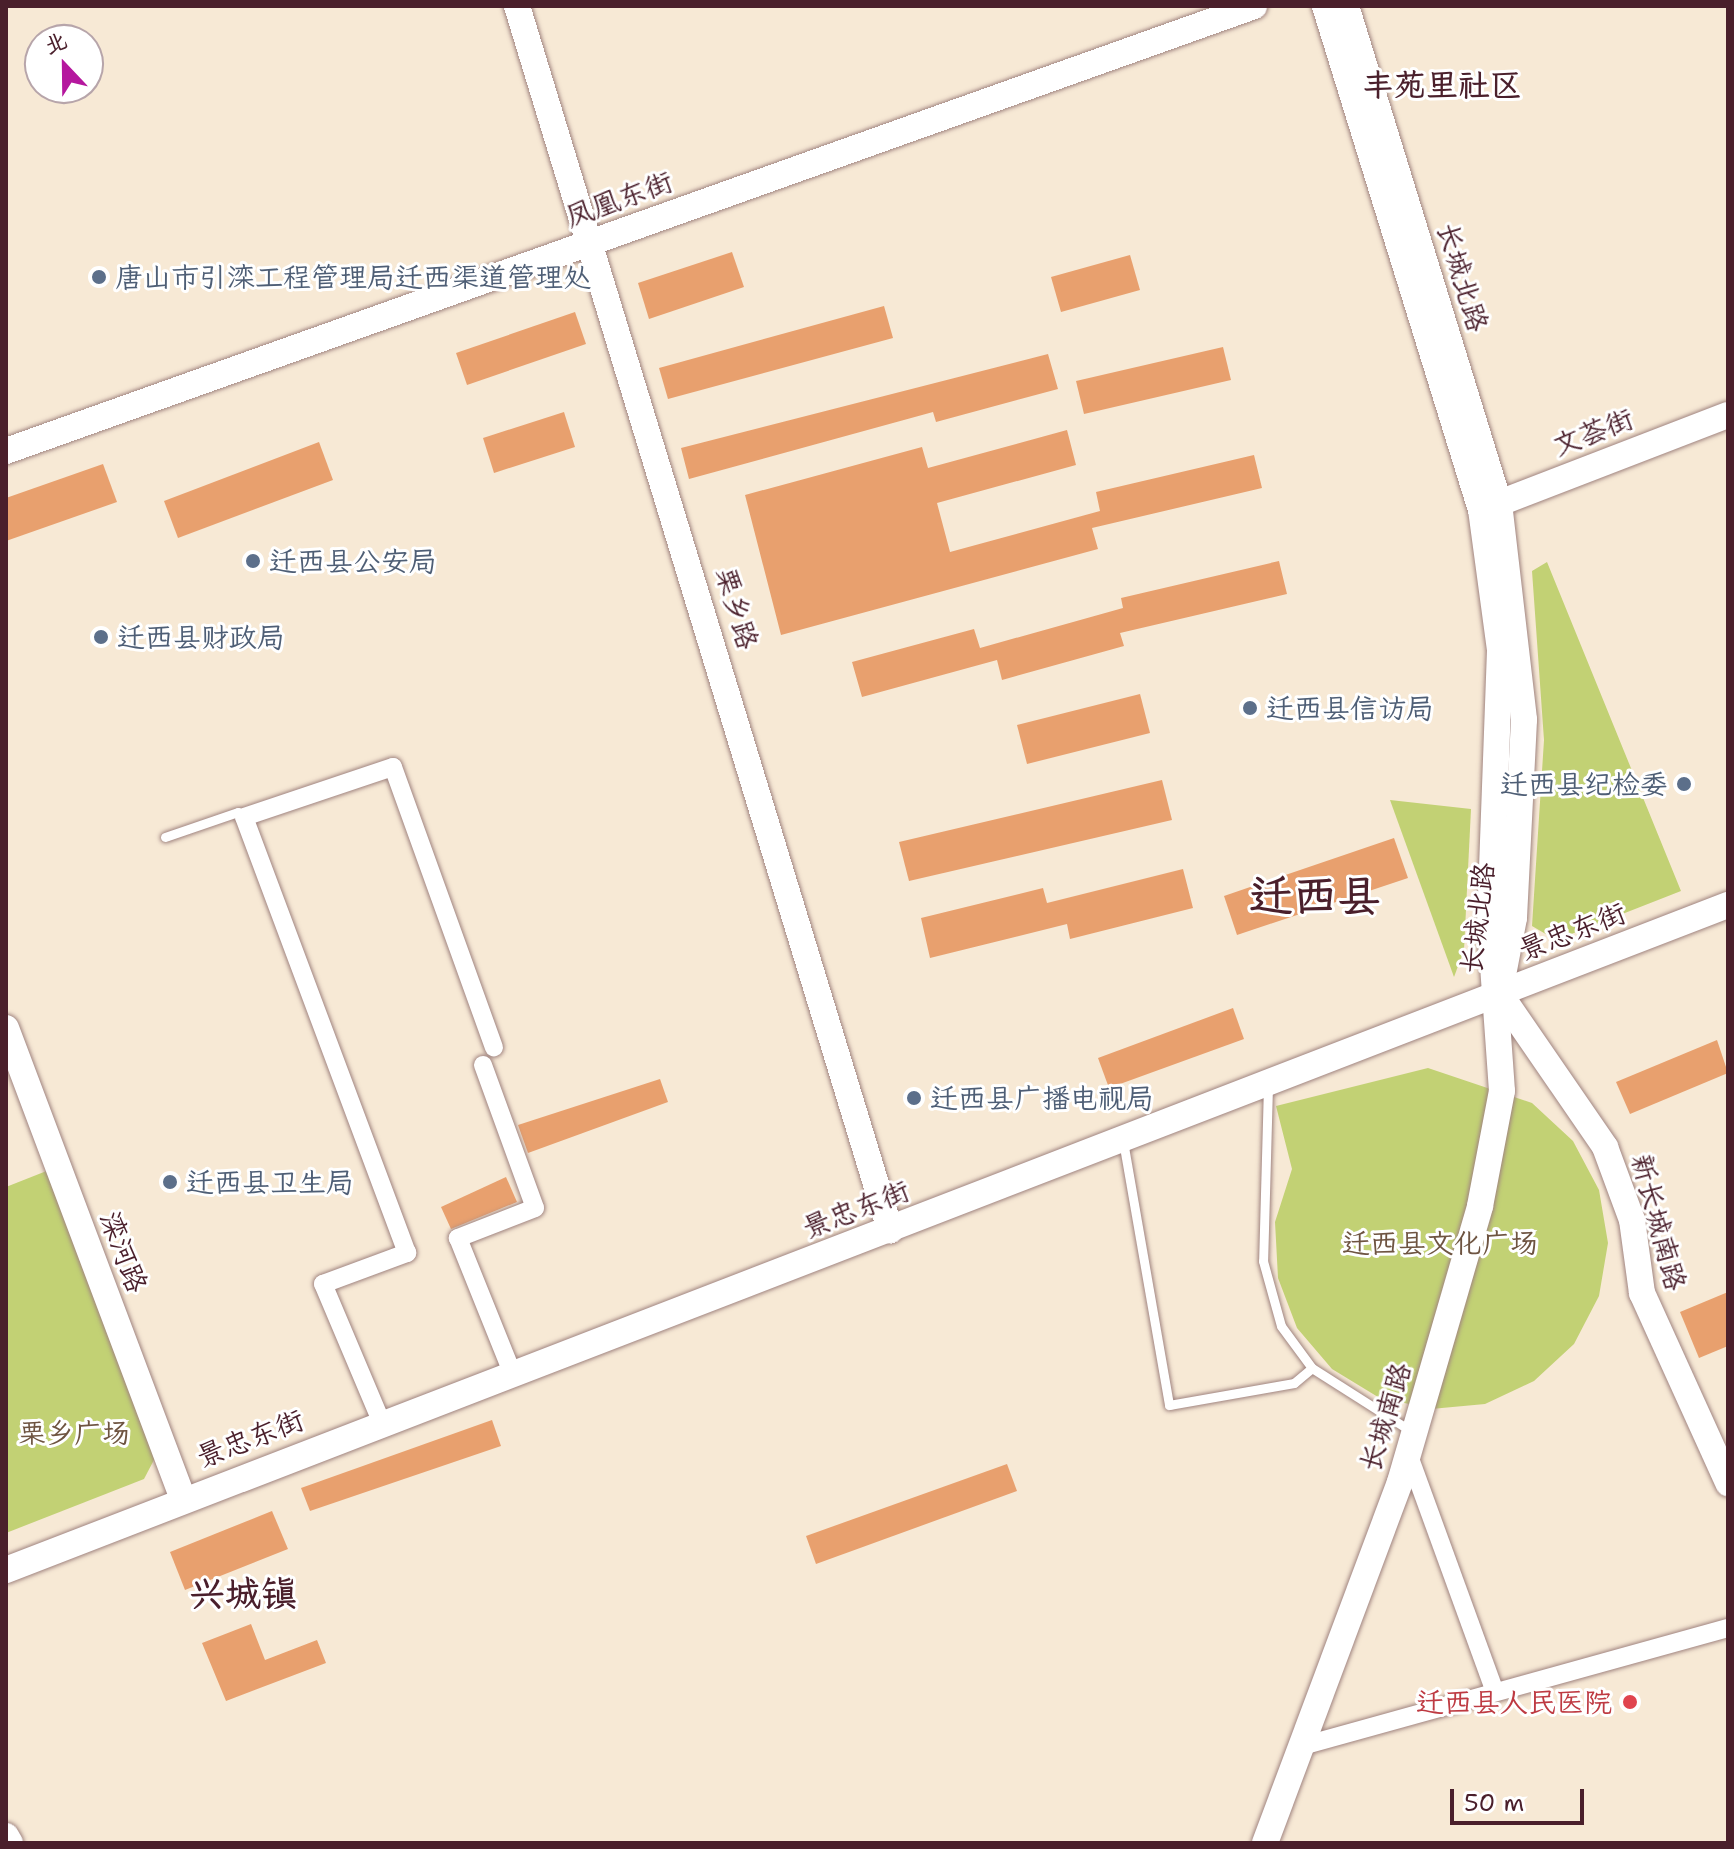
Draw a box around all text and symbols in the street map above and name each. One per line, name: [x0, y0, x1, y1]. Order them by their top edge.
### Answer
north arrow: [24, 24, 104, 104]
text: 北: [40, 26, 71, 61]
district label: 丰苑里社区: [1362, 66, 1522, 104]
street label: 凤凰东街: [561, 164, 677, 234]
street label: 长城北路: [1431, 219, 1495, 335]
place label: 唐山市引滦工程管理局迁西渠道管理处: [115, 260, 591, 294]
marker: 唐山市引滦工程管理局迁西渠道管理处: [90, 268, 108, 286]
street label: 文荟街: [1548, 401, 1638, 463]
place label: 迁西县公安局: [269, 544, 437, 578]
marker: 迁西县公安局: [244, 552, 262, 570]
street label: 栗乡路: [709, 563, 765, 653]
place label: 迁西县财政局: [117, 620, 285, 654]
marker: 迁西县财政局: [92, 628, 110, 646]
place label: 迁西县信访局: [1266, 691, 1434, 725]
marker: 迁西县信访局: [1241, 699, 1259, 717]
place label: 迁西县纪检委: [1500, 767, 1668, 801]
marker: 迁西县纪检委: [1675, 775, 1693, 793]
street label: 长城北路: [1454, 860, 1500, 976]
district label: 迁西县: [1249, 870, 1381, 922]
street label: 景忠东街: [1514, 895, 1630, 967]
place label: 迁西县广播电视局: [930, 1081, 1154, 1115]
marker: 迁西县广播电视局: [905, 1089, 923, 1107]
street label: 新长城南路: [1625, 1150, 1693, 1294]
place label: 迁西县卫生局: [186, 1165, 354, 1199]
marker: 迁西县卫生局: [161, 1173, 179, 1191]
street label: 景忠东街: [798, 1173, 914, 1245]
street label: 滦河路: [93, 1207, 155, 1297]
park label: 迁西县文化广场: [1342, 1226, 1538, 1260]
street label: 长城南路: [1353, 1359, 1417, 1475]
street label: 景忠东街: [192, 1402, 308, 1474]
park label: 栗乡广场: [18, 1416, 130, 1450]
district label: 兴城镇: [189, 1572, 297, 1616]
place label: 迁西县人民医院: [1416, 1685, 1612, 1719]
marker: 迁西县人民医院: [1619, 1691, 1641, 1713]
scale bar: [1454, 1773, 1588, 1823]
text: 50 m: [1464, 1787, 1524, 1819]

